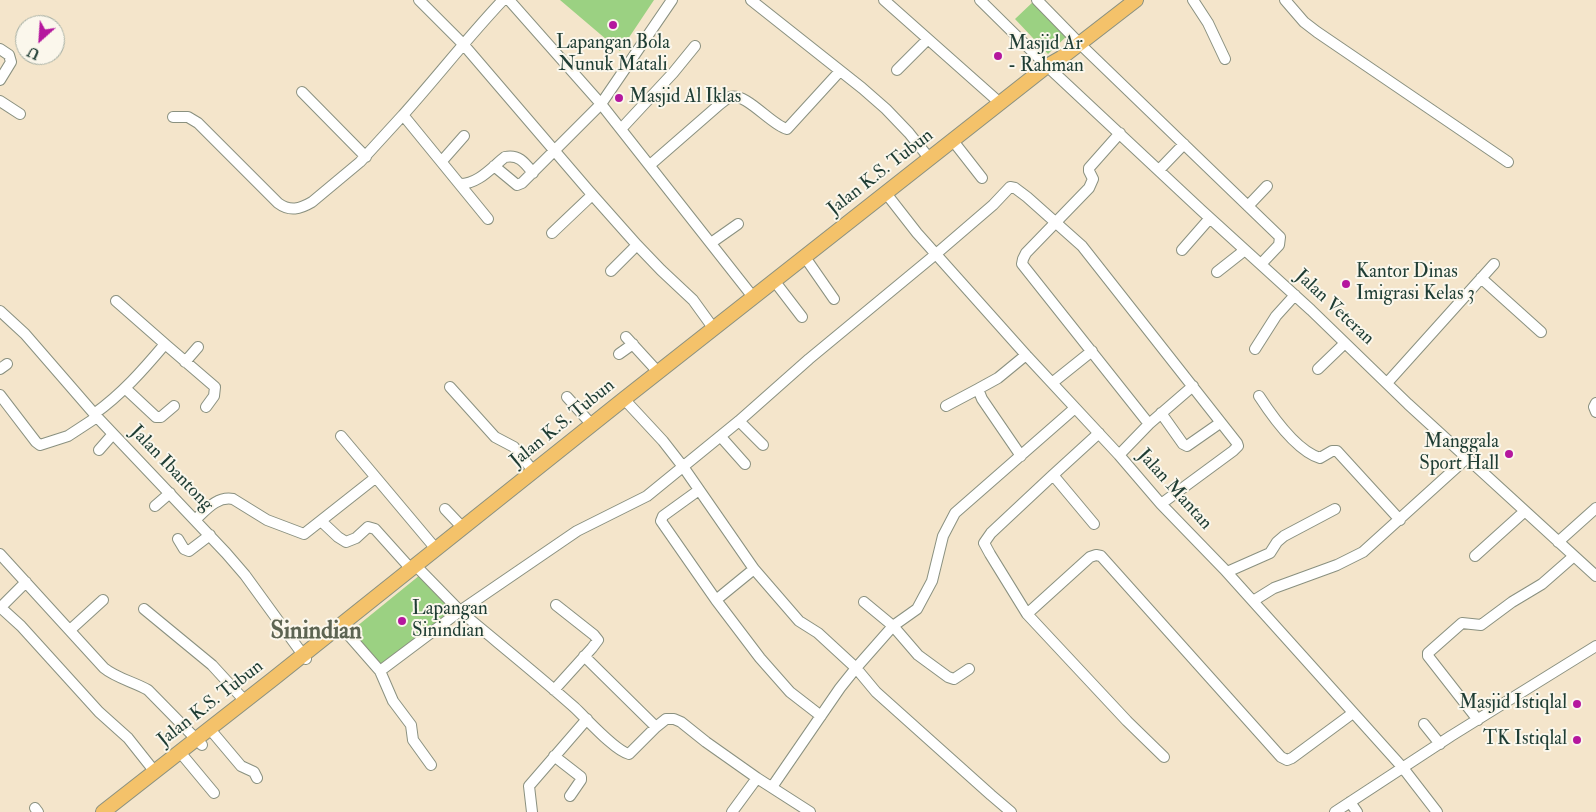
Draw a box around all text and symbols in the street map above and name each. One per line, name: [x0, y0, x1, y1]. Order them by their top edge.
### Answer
north arrow: [15, 15, 65, 65]
marker: Lapangan Bola Nunuk Matali: [607, 19, 619, 31]
place label: Lapangan Bola Nunuk Matali: [556, 33, 670, 77]
place label: Masjid Ar - Rahman: [1008, 34, 1084, 78]
text: U: [25, 43, 43, 63]
marker: Masjid Ar - Rahman: [992, 50, 1004, 62]
place label: Masjid Al Iklas: [629, 87, 741, 109]
marker: Masjid Al Iklas: [613, 92, 625, 104]
street label: Jalan K.S. Tubun: [824, 125, 938, 221]
place label: Kantor Dinas Imigrasi Kelas 3: [1356, 262, 1475, 306]
street label: Jalan Veteran: [1290, 266, 1378, 350]
marker: Kantor Dinas Imigrasi Kelas 3: [1340, 278, 1352, 290]
street label: Jalan K.S. Tubun: [506, 375, 620, 473]
street label: Jalan Ibantong: [124, 421, 218, 517]
place label: Manggala Sport Hall: [1419, 432, 1499, 476]
street label: Jalan Mantan: [1132, 445, 1216, 535]
marker: Manggala Sport Hall: [1503, 448, 1515, 460]
place label: Lapangan Sinindian: [412, 599, 488, 643]
marker: Lapangan Sinindian: [396, 615, 408, 627]
district label: Sinindian: [270, 619, 362, 647]
street label: Jalan K.S. Tubun: [154, 656, 268, 752]
place label: Masjid Istiqlal: [1459, 693, 1567, 715]
marker: Masjid Istiqlal: [1571, 698, 1583, 710]
place label: TK Istiqlal: [1483, 729, 1567, 751]
marker: TK Istiqlal: [1571, 734, 1583, 746]

